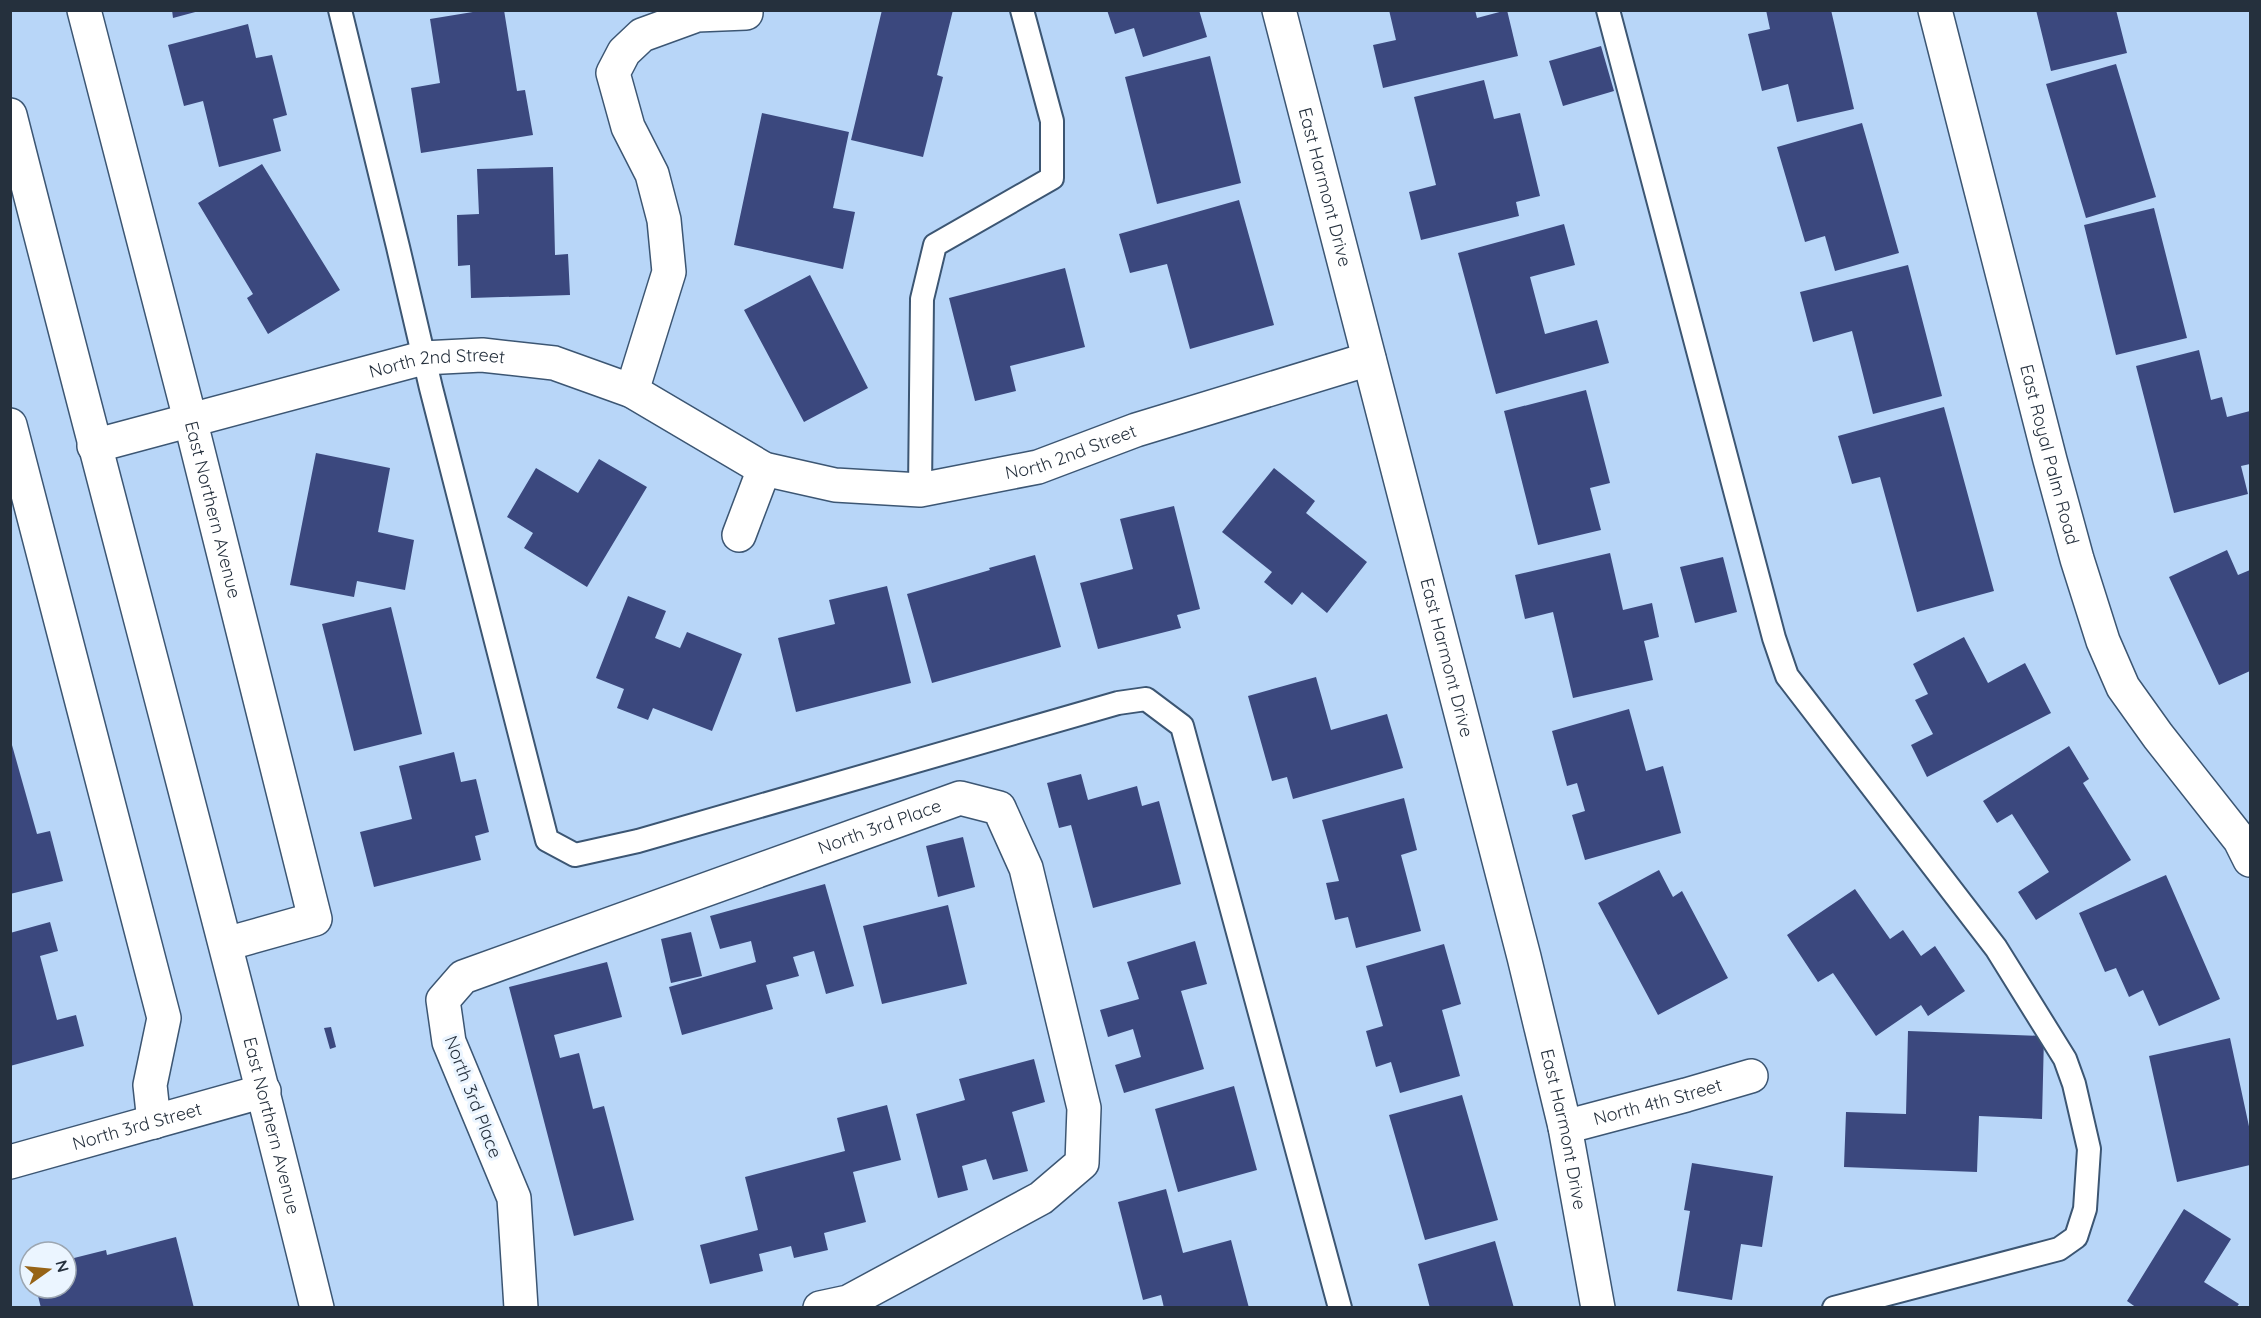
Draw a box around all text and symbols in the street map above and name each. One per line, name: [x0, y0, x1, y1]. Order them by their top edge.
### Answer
street label: East Harmont Drive: [1294, 105, 1357, 269]
street label: North 2nd Street: [366, 343, 506, 383]
street label: East Royal Palm Road: [2015, 362, 2085, 547]
street label: East Northern Avenue: [180, 419, 246, 601]
street label: North 2nd Street: [1003, 419, 1140, 484]
street label: East Harmont Drive: [1415, 575, 1479, 740]
street label: North 3rd Place: [815, 794, 944, 859]
street label: North 3rd Place: [440, 1032, 507, 1161]
street label: East Northern Avenue: [238, 1035, 305, 1217]
street label: East Harmont Drive: [1536, 1047, 1592, 1211]
street label: North 4th Street: [1591, 1073, 1725, 1130]
street label: North 3rd Street: [70, 1097, 204, 1155]
north arrow: [18, 1240, 78, 1300]
text: N: [51, 1258, 74, 1274]

